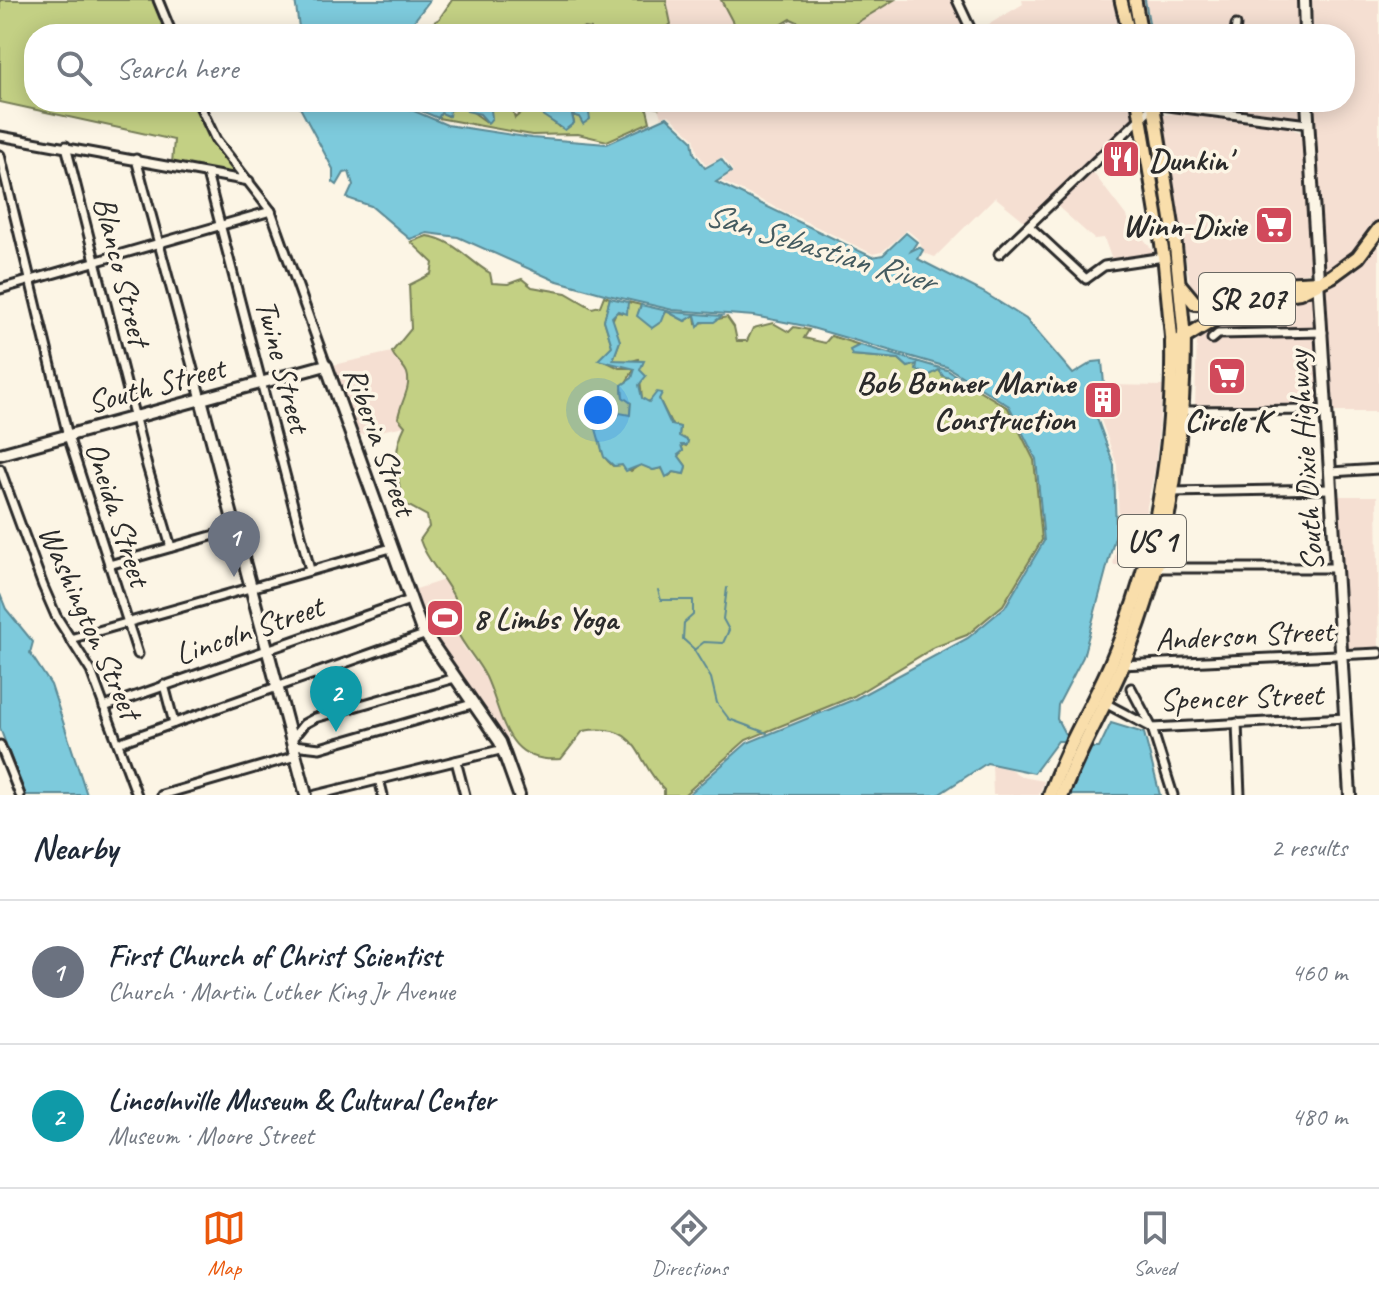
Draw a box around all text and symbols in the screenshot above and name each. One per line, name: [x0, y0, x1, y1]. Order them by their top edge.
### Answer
search box: [24, 24, 1355, 112]
icon: search: [52, 46, 96, 90]
text: Search here: [116, 49, 238, 87]
restaurant icon: Dunkin': [1100, 138, 1142, 180]
place label: Dunkin': [1149, 139, 1237, 180]
water label: San Sebastian River: [701, 192, 945, 304]
street label: Blanco Street: [84, 193, 161, 354]
supermarket icon: Winn-Dixie: [1253, 204, 1295, 246]
place label: Winn-Dixie: [1122, 205, 1248, 246]
road number: SR 207: [1199, 273, 1295, 325]
street label: Twine Street: [246, 295, 321, 440]
street label: South Street: [83, 346, 232, 423]
street label: South Dixie Highway: [1277, 346, 1333, 573]
supermarket icon: Circle K: [1206, 355, 1248, 397]
street label: Riberia Street: [334, 361, 427, 524]
place label: Bob Bonner Marine Construction: [856, 362, 1077, 440]
building icon: Bob Bonner Marine Construction: [1082, 379, 1124, 421]
your location: [578, 390, 618, 430]
place label: Circle K: [1185, 400, 1276, 441]
street label: Oneida Street: [75, 437, 162, 595]
pin: 1: [208, 511, 260, 577]
road number: US 1: [1118, 515, 1186, 567]
street label: Washington Street: [29, 519, 153, 729]
street label: Lincoln Street: [170, 585, 331, 674]
sports icon: 8 Limbs Yoga: [424, 597, 466, 639]
place label: 8 Limbs Yoga: [473, 598, 620, 639]
street label: Anderson Street: [1154, 610, 1337, 660]
pin: 2: [310, 666, 362, 732]
street label: Spencer Street: [1159, 674, 1327, 720]
text: Nearby: [32, 826, 118, 869]
text: 2 results: [1271, 831, 1347, 864]
text: First Church of Christ Scientist: [108, 937, 441, 975]
text: 1: [52, 956, 64, 989]
text: 460 m: [1291, 956, 1347, 989]
text: Church · Martin Luther King Jr Avenue: [108, 975, 455, 1008]
text: Lincolnville Museum & Cultural Center: [108, 1081, 495, 1119]
text: 2: [52, 1100, 64, 1133]
text: 480 m: [1291, 1100, 1347, 1133]
text: Museum · Moore Street: [108, 1119, 314, 1152]
tab: Map: [202, 1206, 246, 1282]
tab: Directions: [651, 1206, 728, 1282]
tab: Saved: [1133, 1206, 1177, 1282]

